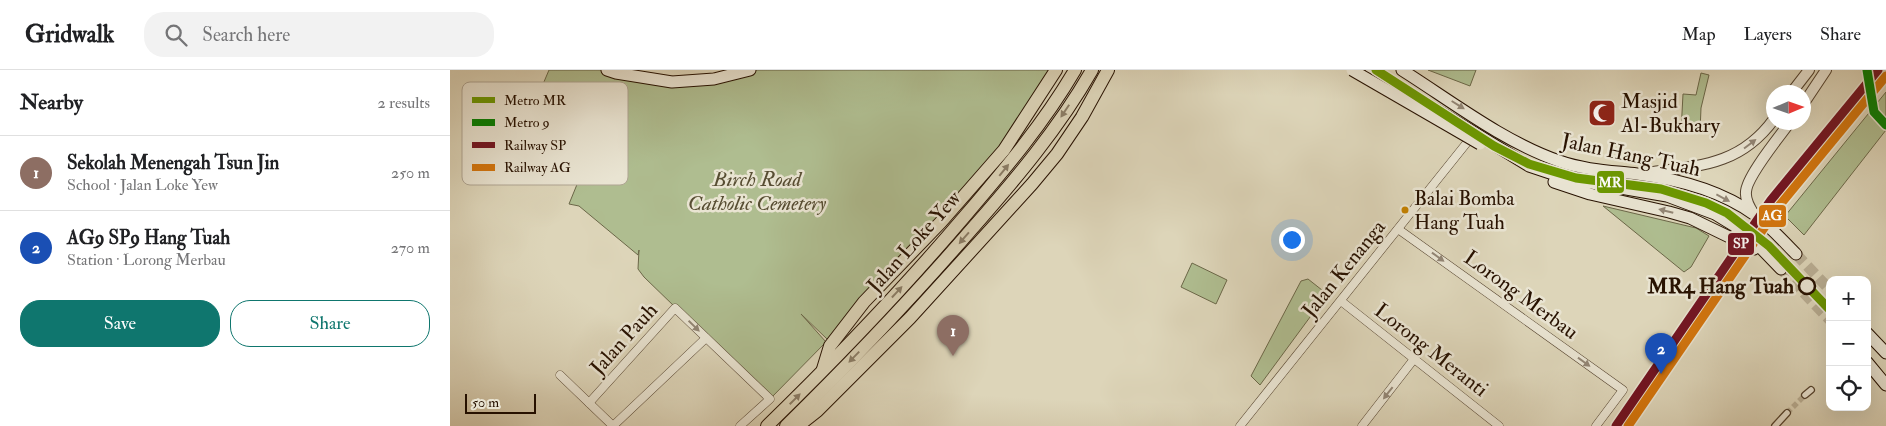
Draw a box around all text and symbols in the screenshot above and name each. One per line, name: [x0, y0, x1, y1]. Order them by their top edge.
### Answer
search box: [144, 12, 494, 57]
text: Gridwalk: [25, 19, 114, 50]
icon: search: [162, 21, 190, 49]
text: Search here: [202, 23, 290, 47]
text: Map: [1682, 23, 1716, 46]
text: Layers: [1744, 23, 1792, 46]
text: Share: [1820, 23, 1861, 46]
legend: [462, 82, 628, 185]
north arrow: [1766, 85, 1811, 130]
place label: Masjid Al-Bukhary: [1620, 88, 1721, 139]
text: Nearby: [20, 89, 83, 116]
text: Metro MR: [504, 92, 567, 109]
text: 2 results: [377, 93, 430, 113]
mosque icon: Masjid Al-Bukhary: [1587, 98, 1617, 128]
one-way arrow: [1451, 101, 1464, 110]
one-way arrow: [1060, 104, 1070, 118]
text: Metro 9: [504, 114, 550, 131]
street label: Jalan Hang Tuah: [1558, 127, 1703, 183]
text: Railway SP: [504, 137, 566, 155]
one-way arrow: [1743, 139, 1756, 150]
text: Sekolah Menengah Tsun Jin: [67, 151, 279, 175]
text: Railway AG: [504, 159, 571, 177]
text: 1: [33, 163, 39, 183]
text: 250 m: [391, 163, 430, 183]
one-way arrow: [999, 163, 1010, 176]
park label: Birch Road Catholic Cemetery: [688, 166, 827, 217]
line badge: MR: [1596, 170, 1625, 194]
text: MR: [1597, 174, 1623, 191]
text: School · Jalan Loke Yew: [67, 175, 218, 195]
street label: Jalan Loke Yew: [860, 184, 968, 299]
place label: Balai Bomba Hang Tuah: [1414, 186, 1515, 235]
one-way arrow: [1716, 194, 1730, 202]
line badge: AG: [1758, 204, 1787, 228]
marker: Balai Bomba Hang Tuah: [1400, 205, 1410, 215]
one-way arrow: [1658, 207, 1673, 215]
text: AG: [1761, 207, 1782, 224]
street label: Jalan Kenanga: [1296, 214, 1392, 324]
text: AG9 SP9 Hang Tuah: [67, 226, 230, 250]
your location: [1279, 227, 1305, 253]
one-way arrow: [959, 232, 970, 244]
line badge: SP: [1727, 232, 1755, 256]
text: SP: [1733, 235, 1750, 252]
text: 2: [32, 238, 40, 258]
text: 270 m: [391, 238, 430, 258]
street label: Lorong Merbau: [1458, 244, 1584, 346]
text: Station · Lorong Merbau: [67, 250, 226, 270]
one-way arrow: [1431, 252, 1445, 262]
place label: MR4 Hang Tuah: [1647, 273, 1794, 300]
map controls: [1826, 276, 1871, 411]
button: +: [1826, 276, 1871, 321]
marker: MR4 Hang Tuah: [1798, 277, 1816, 295]
one-way arrow: [891, 286, 903, 298]
street label: Jalan Pauh: [584, 297, 664, 382]
street label: Lorong Meranti: [1369, 297, 1494, 403]
button: Save: [20, 300, 220, 347]
button: Share: [230, 300, 430, 347]
pin: 1: [937, 315, 969, 356]
one-way arrow: [687, 320, 699, 332]
button: −: [1826, 321, 1871, 366]
pin: 2: [1645, 333, 1677, 374]
one-way arrow: [848, 351, 860, 363]
one-way arrow: [1577, 357, 1591, 367]
button: locate: [1826, 366, 1871, 411]
one-way arrow: [1383, 386, 1394, 399]
scale bar: [465, 391, 536, 414]
one-way arrow: [789, 393, 801, 405]
text: 50 m: [472, 394, 499, 411]

